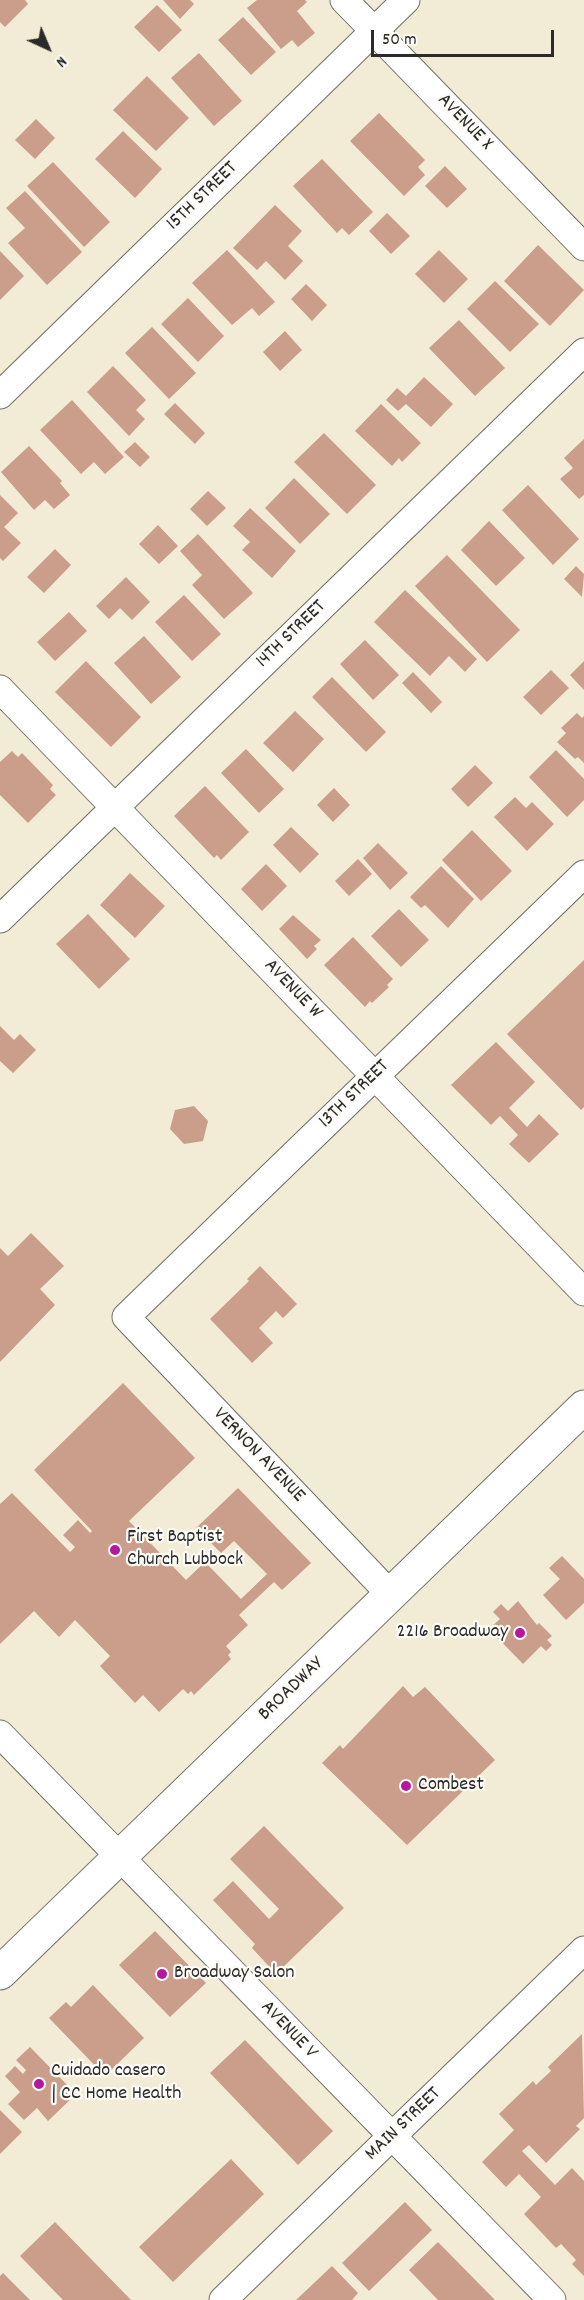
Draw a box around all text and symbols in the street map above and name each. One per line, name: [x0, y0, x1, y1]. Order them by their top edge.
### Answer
north arrow: [18, 18, 78, 78]
scale bar: [374, 18, 557, 56]
text: 50 m: [382, 28, 417, 53]
text: N: [50, 50, 72, 72]
street label: AVENUE X: [431, 90, 497, 156]
street label: 15TH STREET: [163, 157, 243, 237]
street label: 14TH STREET: [252, 596, 332, 674]
street label: AVENUE W: [258, 955, 326, 1025]
street label: 13TH STREET: [315, 1056, 395, 1134]
street label: VERNON AVENUE: [207, 1404, 309, 1508]
place label: First Baptist Church Lubbock: [127, 1526, 243, 1573]
marker: First Baptist Church Lubbock: [108, 1543, 122, 1557]
place label: 2216 Broadway: [397, 1621, 508, 1645]
marker: 2216 Broadway: [513, 1626, 527, 1640]
street label: BROADWAY: [254, 1653, 330, 1727]
place label: Combest: [418, 1774, 484, 1798]
marker: Combest: [399, 1779, 413, 1793]
place label: Broadway Salon: [174, 1962, 295, 1986]
marker: Broadway Salon: [155, 1967, 169, 1981]
street label: AVENUE V: [254, 1997, 322, 2065]
place label: Cuidado casero | CC Home Health: [51, 2060, 181, 2107]
marker: Cuidado casero | CC Home Health: [32, 2077, 46, 2091]
street label: MAIN STREET: [361, 2083, 447, 2167]

